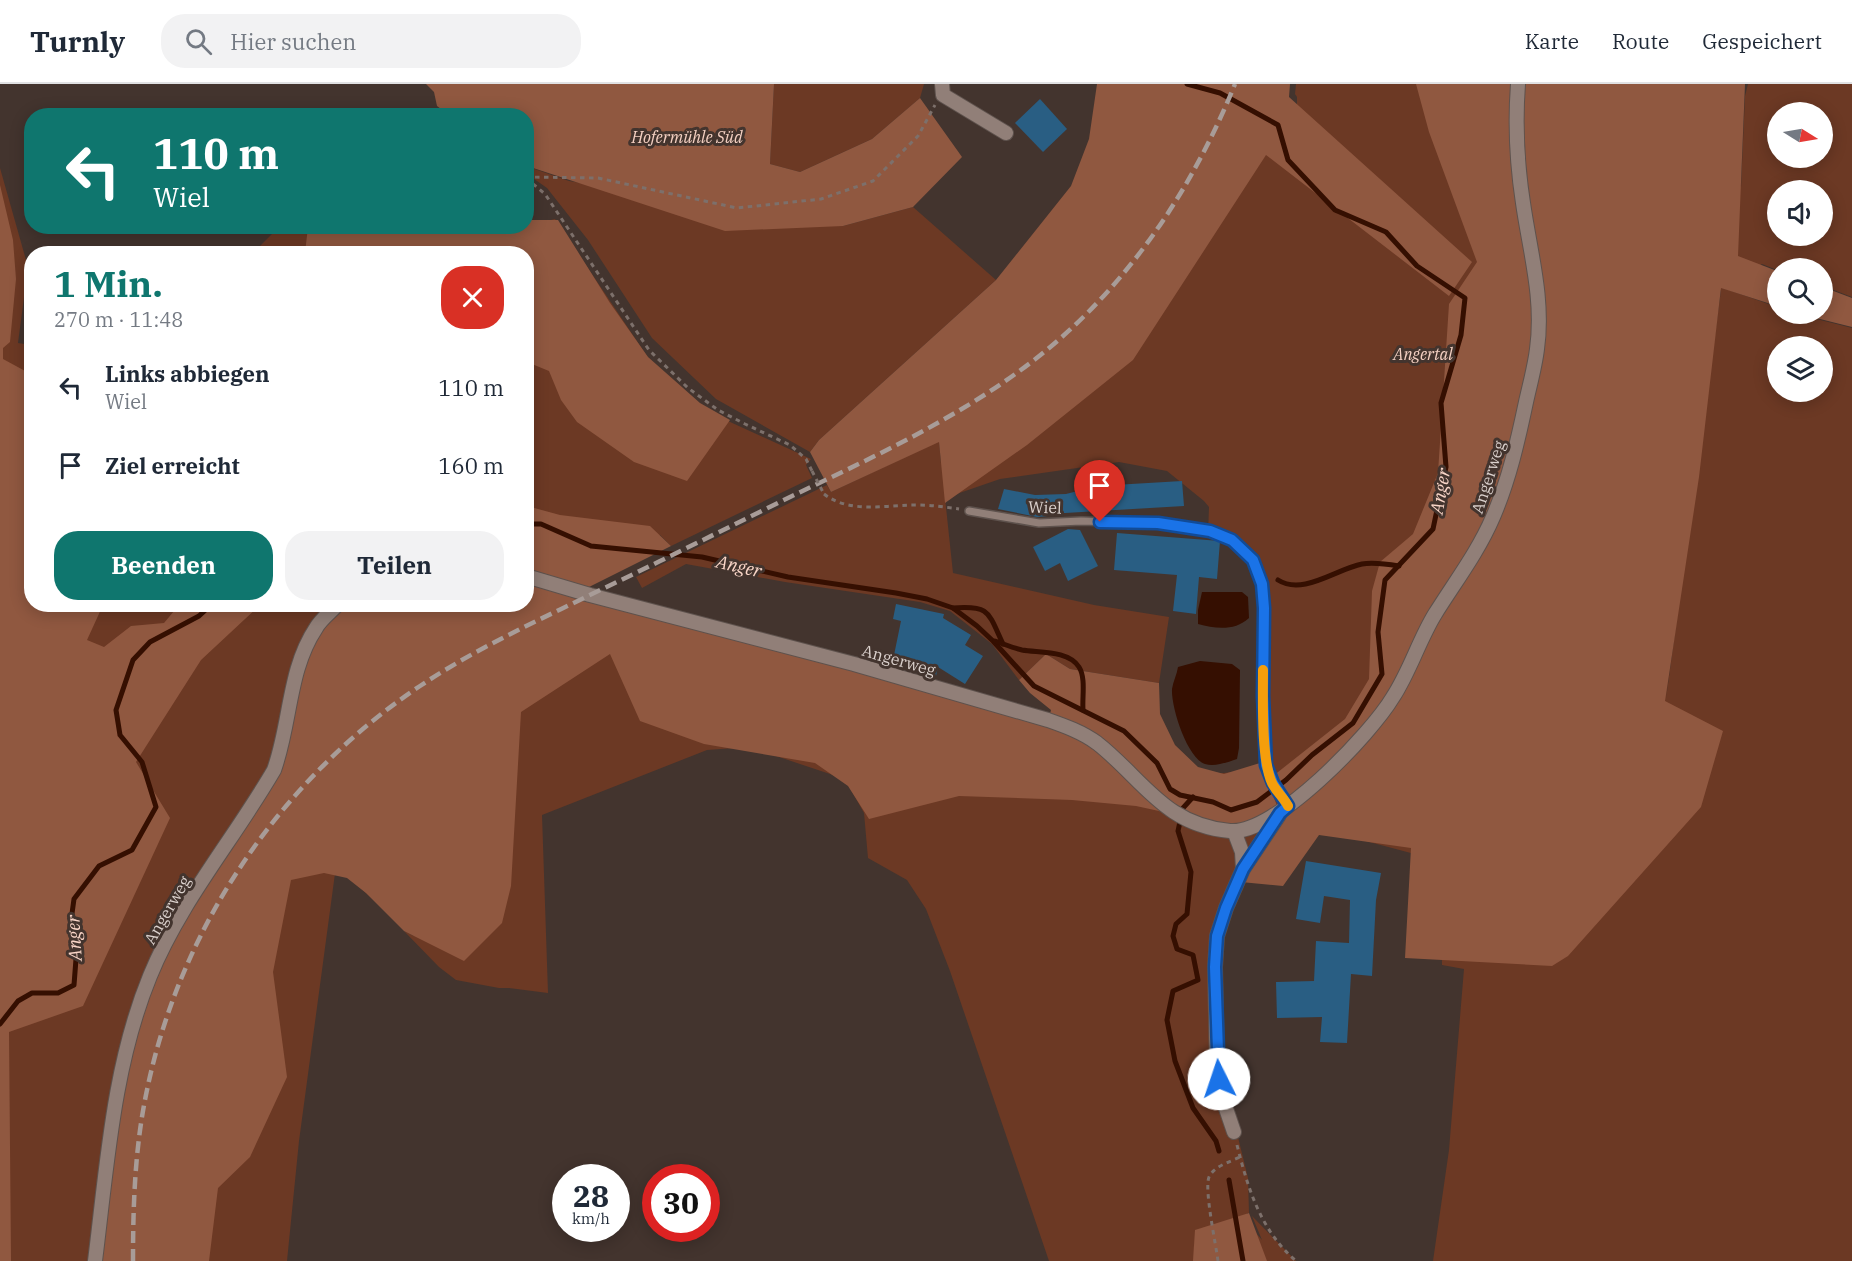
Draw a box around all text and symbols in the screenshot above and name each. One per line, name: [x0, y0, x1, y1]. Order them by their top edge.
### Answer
search box: [161, 14, 581, 68]
text: Turnly: [30, 23, 125, 60]
icon: search: [182, 25, 215, 58]
text: Hier suchen: [230, 27, 356, 56]
text: Karte: [1525, 27, 1579, 55]
text: Route: [1612, 27, 1669, 55]
text: Gespeichert: [1702, 27, 1822, 55]
north arrow: [1767, 102, 1833, 168]
map controls: [1767, 102, 1833, 402]
text: 110 m: [153, 126, 279, 181]
park label: Hofermühle Süd: [630, 127, 743, 147]
icon: left: [54, 132, 132, 210]
text: Wiel: [153, 179, 210, 214]
button: sound: [1767, 180, 1833, 246]
button: search: [1767, 258, 1833, 324]
text: 1 Min.: [54, 260, 163, 307]
button: close: [441, 266, 504, 329]
text: 270 m · 11:48: [54, 306, 183, 333]
button: layers: [1767, 336, 1833, 402]
park label: Angertal: [1392, 344, 1453, 364]
text: Links abbiegen: [105, 359, 270, 388]
icon: left: [54, 371, 87, 404]
text: 110 m: [438, 373, 504, 402]
text: Wiel: [105, 388, 147, 415]
street label: Angerweg: [1467, 438, 1509, 516]
icon: arrive: [54, 449, 87, 482]
text: Ziel erreicht: [105, 451, 240, 480]
text: 160 m: [438, 451, 504, 480]
pin: [1074, 460, 1125, 522]
water label: Anger: [1425, 465, 1456, 517]
icon: arrive: [1083, 469, 1116, 502]
street label: Wiel: [1028, 496, 1062, 518]
button: Beenden: [54, 531, 273, 600]
button: Teilen: [285, 531, 504, 600]
water label: Anger: [713, 549, 765, 583]
street label: Angerweg: [860, 640, 938, 680]
street label: Angerweg: [139, 872, 195, 948]
water label: Anger: [61, 913, 87, 963]
position arrow: [1187, 1047, 1251, 1111]
speed limit sign: 30: [642, 1164, 720, 1242]
text: 28: [573, 1176, 609, 1215]
text: km/h: [572, 1209, 610, 1228]

